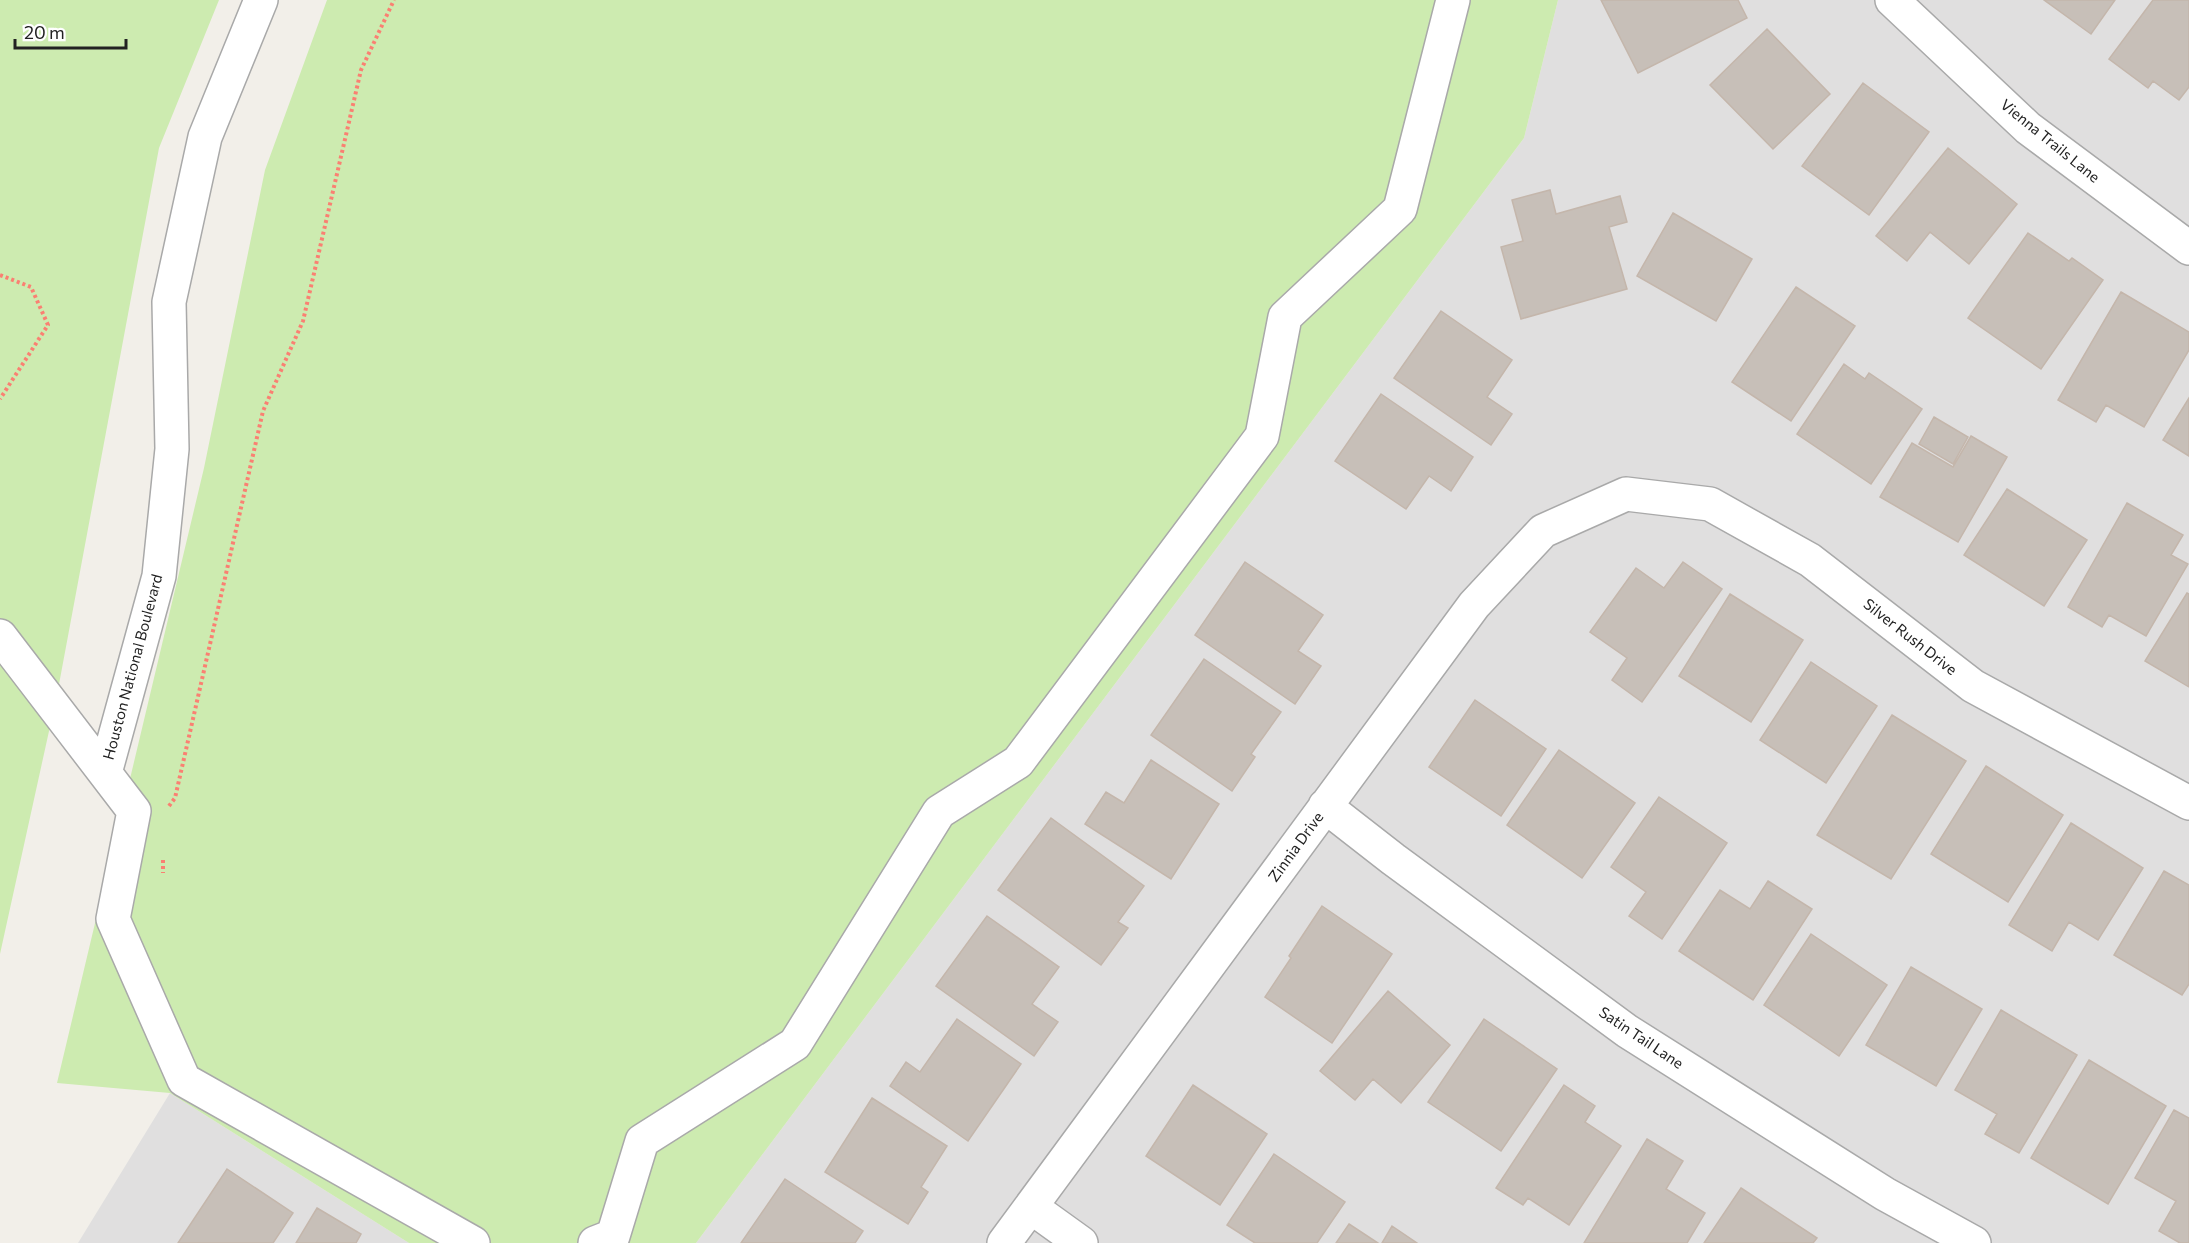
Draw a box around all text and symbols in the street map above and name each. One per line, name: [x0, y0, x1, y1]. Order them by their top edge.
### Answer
scale bar: [15, 12, 126, 50]
text: 20 m: [24, 21, 65, 43]
street label: Vienna Trails Lane: [1997, 95, 2104, 186]
street label: Houston National Boulevard: [99, 572, 165, 762]
street label: Silver Rush Drive: [1860, 594, 1961, 678]
street label: Zinnia Drive: [1264, 808, 1327, 885]
street label: Satin Tail Lane: [1596, 1002, 1687, 1072]

